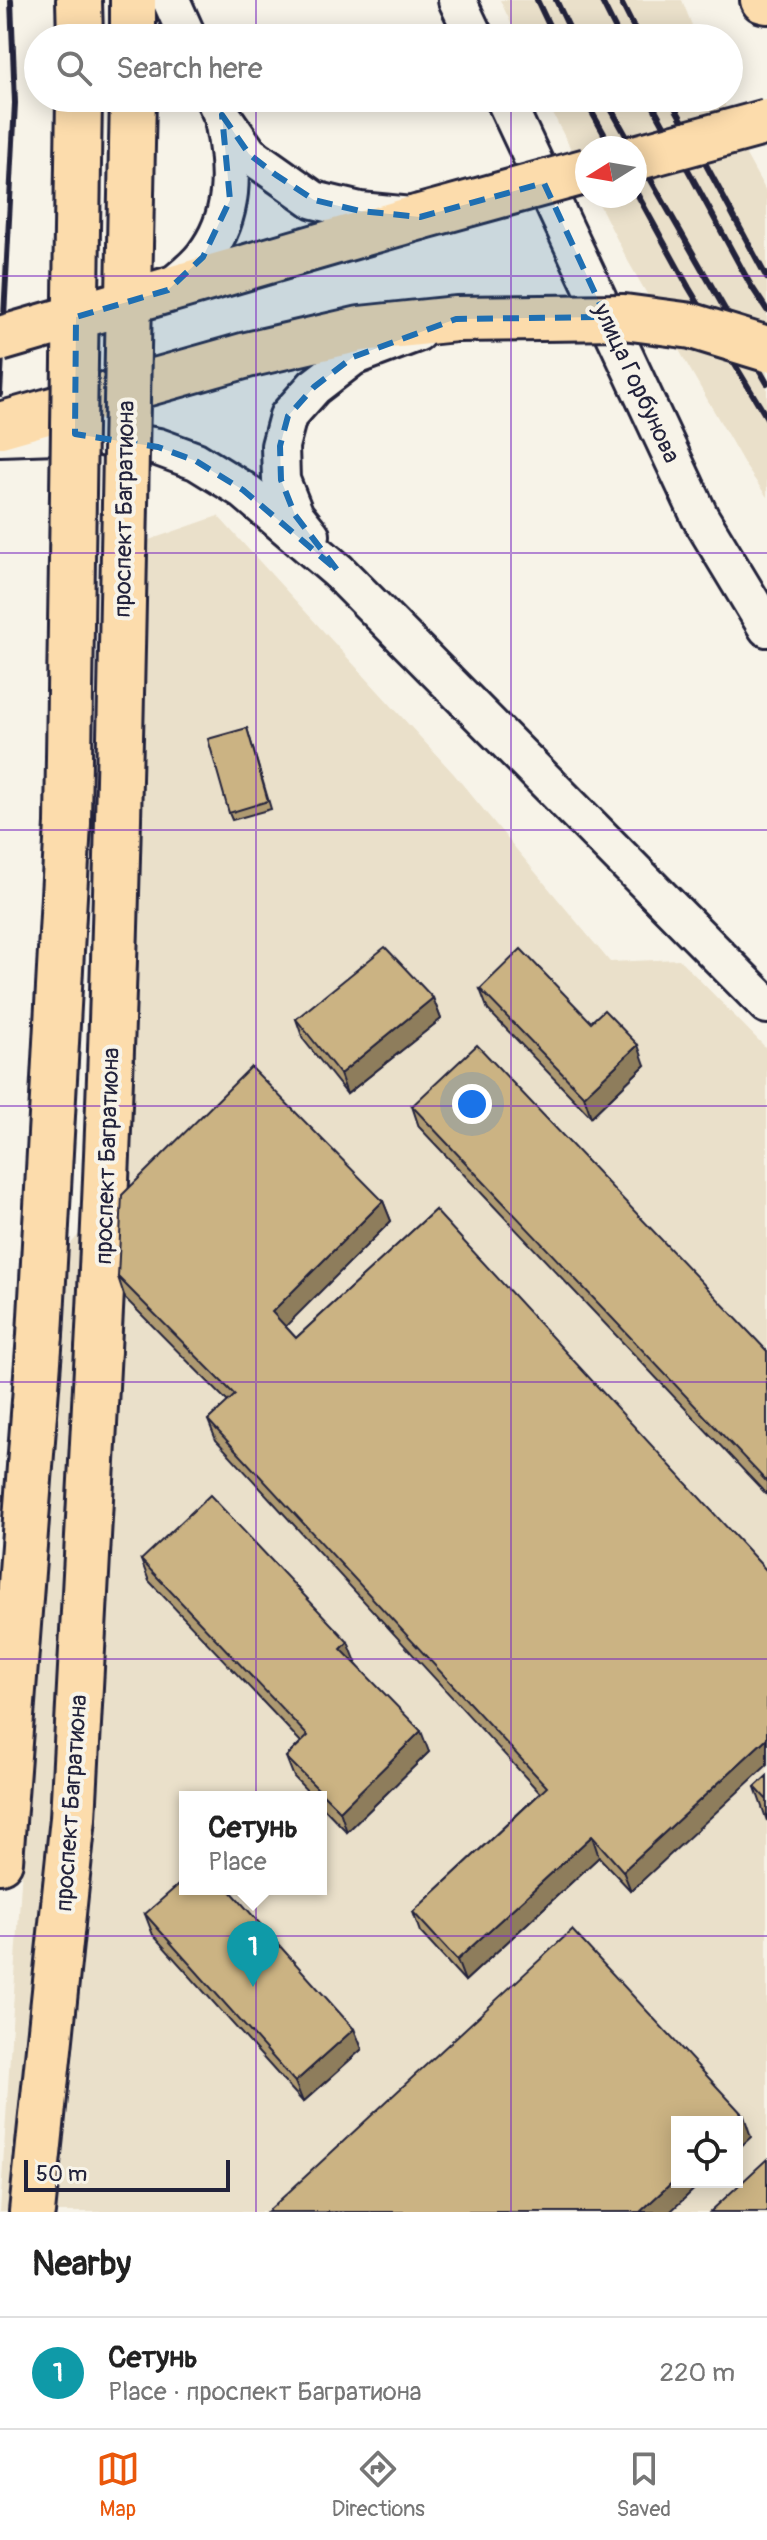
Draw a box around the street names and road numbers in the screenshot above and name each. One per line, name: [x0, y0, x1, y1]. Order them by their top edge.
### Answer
street label: улица Горбунова: [587, 298, 686, 468]
street label: проспект Багратиона: [108, 400, 141, 618]
street label: проспект Багратиона: [89, 1047, 126, 1265]
street label: проспект Багратиона: [49, 1694, 94, 1912]

